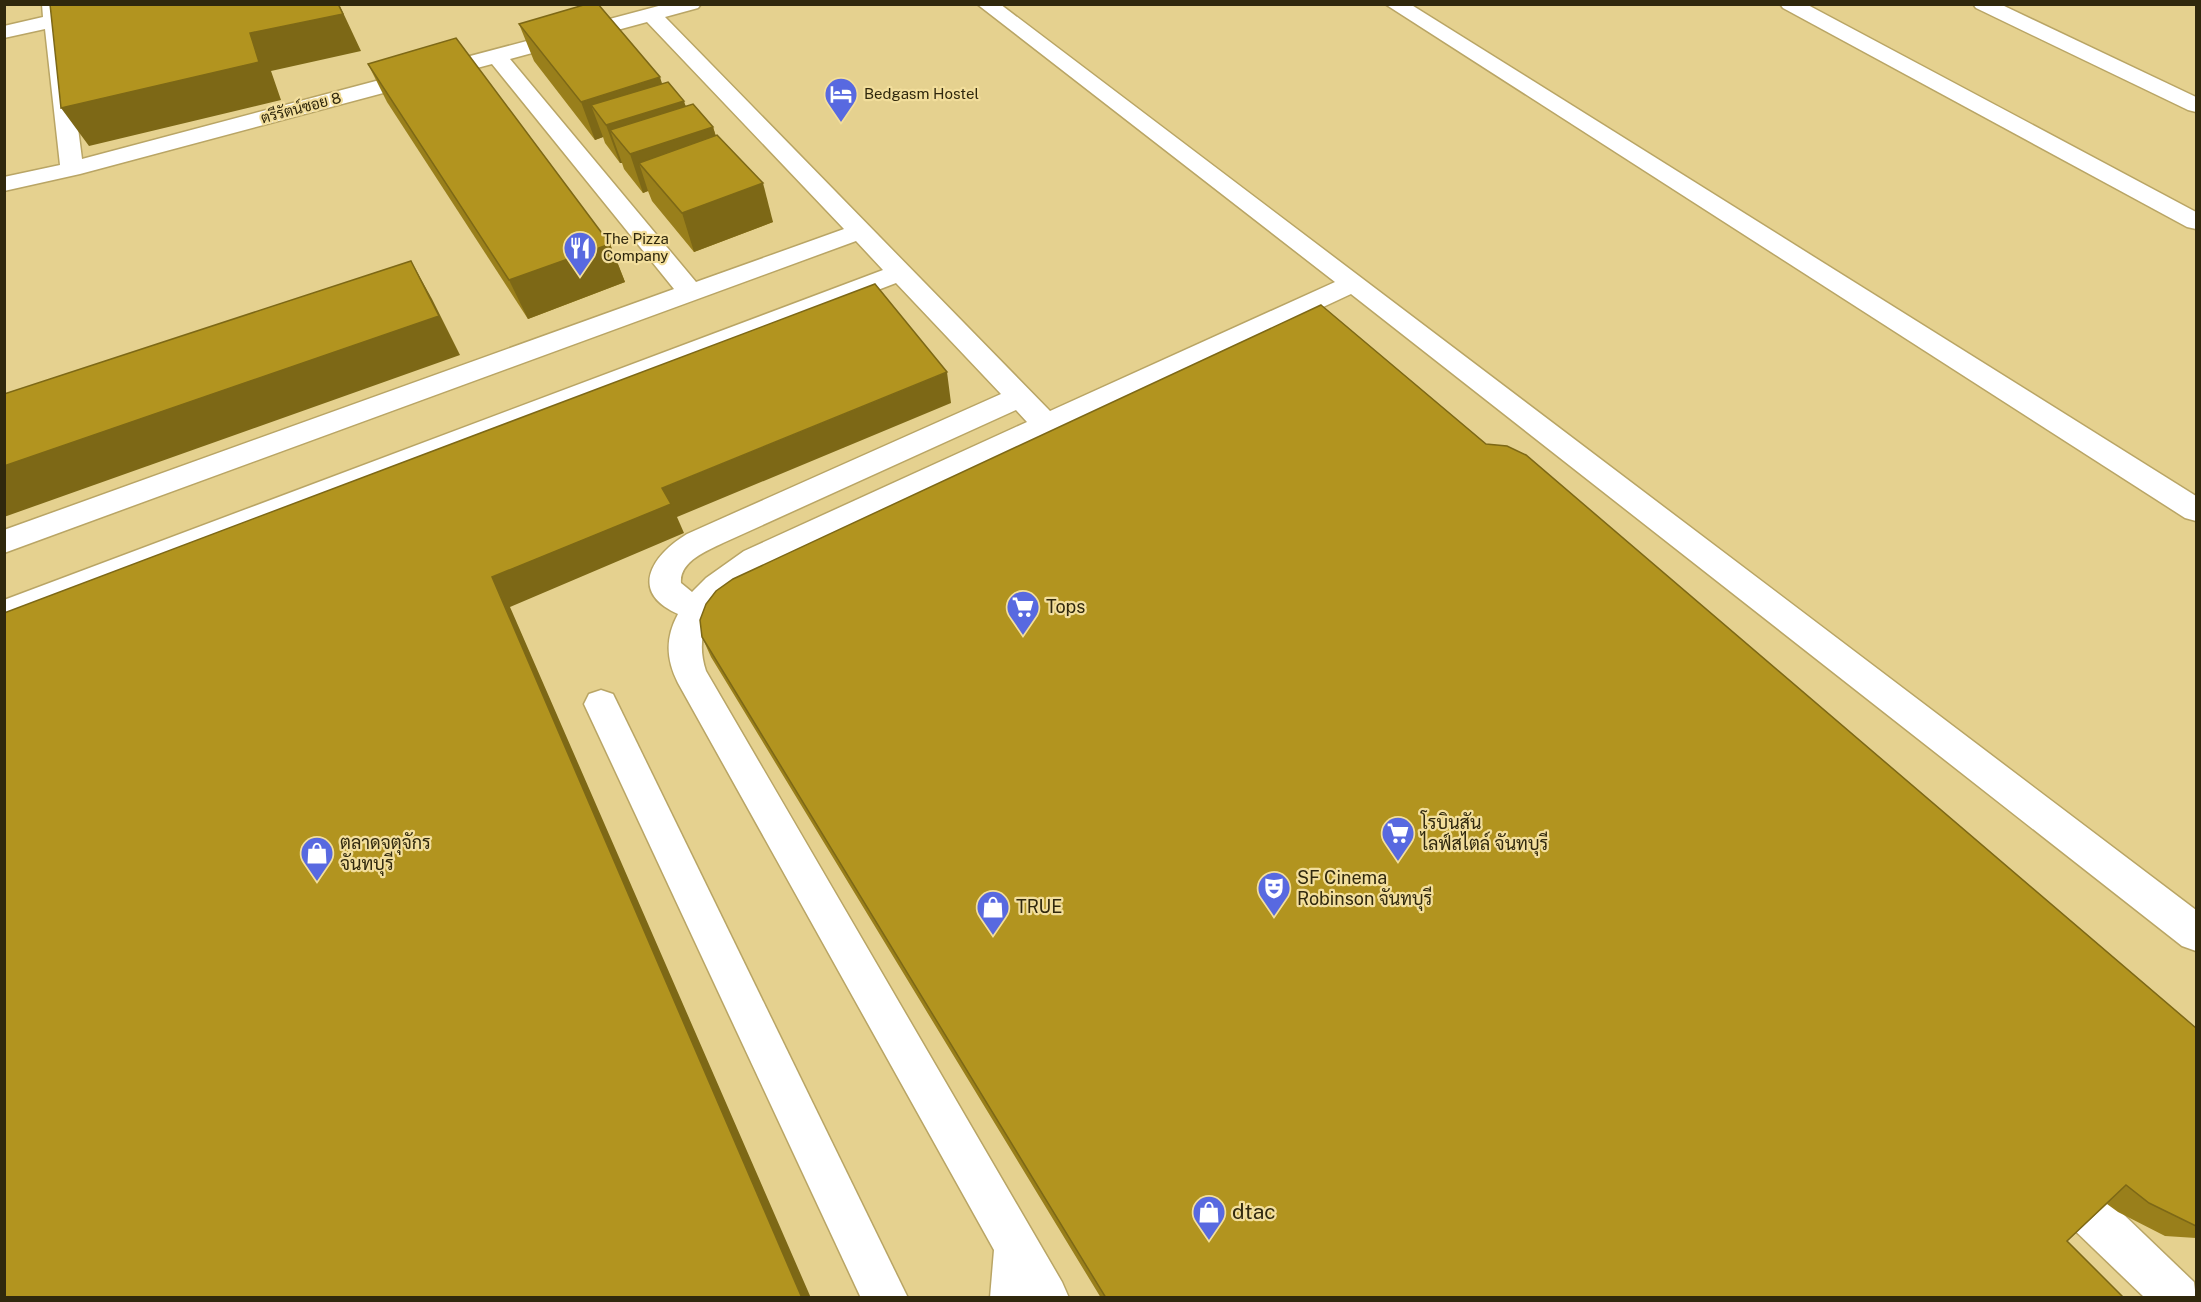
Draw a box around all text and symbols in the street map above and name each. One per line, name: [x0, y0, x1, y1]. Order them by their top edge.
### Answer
hotel icon: Bedgasm Hostel: [823, 76, 859, 123]
place label: Bedgasm Hostel: [864, 85, 979, 102]
street label: ตรีรัตน์ซอย 8: [259, 88, 343, 126]
restaurant icon: The Pizza Company: [562, 230, 598, 277]
place label: The Pizza Company: [603, 230, 669, 264]
supermarket icon: Tops: [1005, 589, 1041, 636]
place label: Tops: [1046, 596, 1085, 617]
place label: โรบินสัน ไลฟ์สไตล์ จันทบุรี: [1419, 810, 1549, 856]
supermarket icon: โรบินสัน ไลฟ์สไตล์ จันทบุรี: [1380, 815, 1416, 862]
place label: ตลาดจตุจักร จันทบุรี: [340, 832, 431, 876]
shop icon: ตลาดจตุจักร จันทบุรี: [299, 835, 335, 882]
place label: SF Cinema Robinson จันทบุรี: [1297, 867, 1433, 911]
theatre icon: SF Cinema Robinson จันทบุรี: [1256, 870, 1292, 917]
shop icon: TRUE: [975, 889, 1011, 936]
place label: TRUE: [1016, 896, 1062, 917]
shop icon: dtac: [1191, 1194, 1227, 1241]
place label: dtac: [1232, 1199, 1276, 1224]

